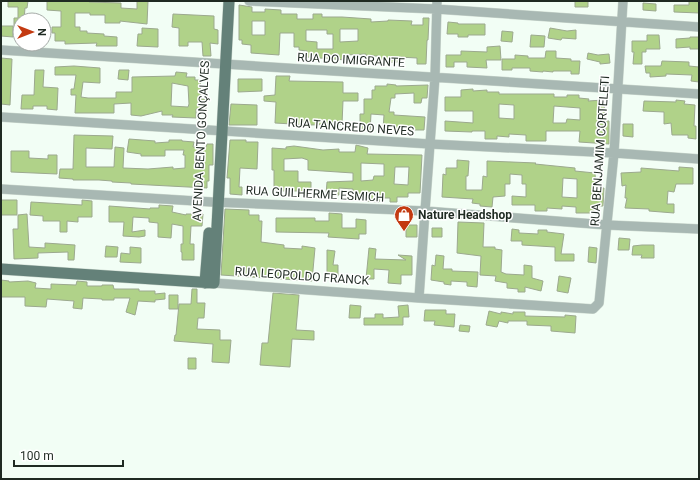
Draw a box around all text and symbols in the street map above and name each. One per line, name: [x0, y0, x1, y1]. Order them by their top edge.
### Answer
north arrow: [12, 12, 52, 52]
text: N: [35, 28, 48, 36]
street label: RUA DO IMIGRANTE: [297, 50, 405, 70]
street label: AVENIDA BENTO GONÇALVES: [190, 60, 212, 222]
street label: RUA BENJAMIM CORTELETI: [588, 75, 612, 227]
street label: RUA TANCREDO NEVES: [287, 116, 415, 138]
street label: RUA GUILHERME ESMICH: [245, 183, 385, 205]
shop icon: Nature Headshop: [393, 204, 415, 232]
place label: Nature Headshop: [418, 208, 512, 222]
street label: RUA LEOPOLDO FRANCK: [234, 264, 370, 288]
scale bar: [14, 442, 123, 468]
text: 100 m: [20, 449, 54, 463]

